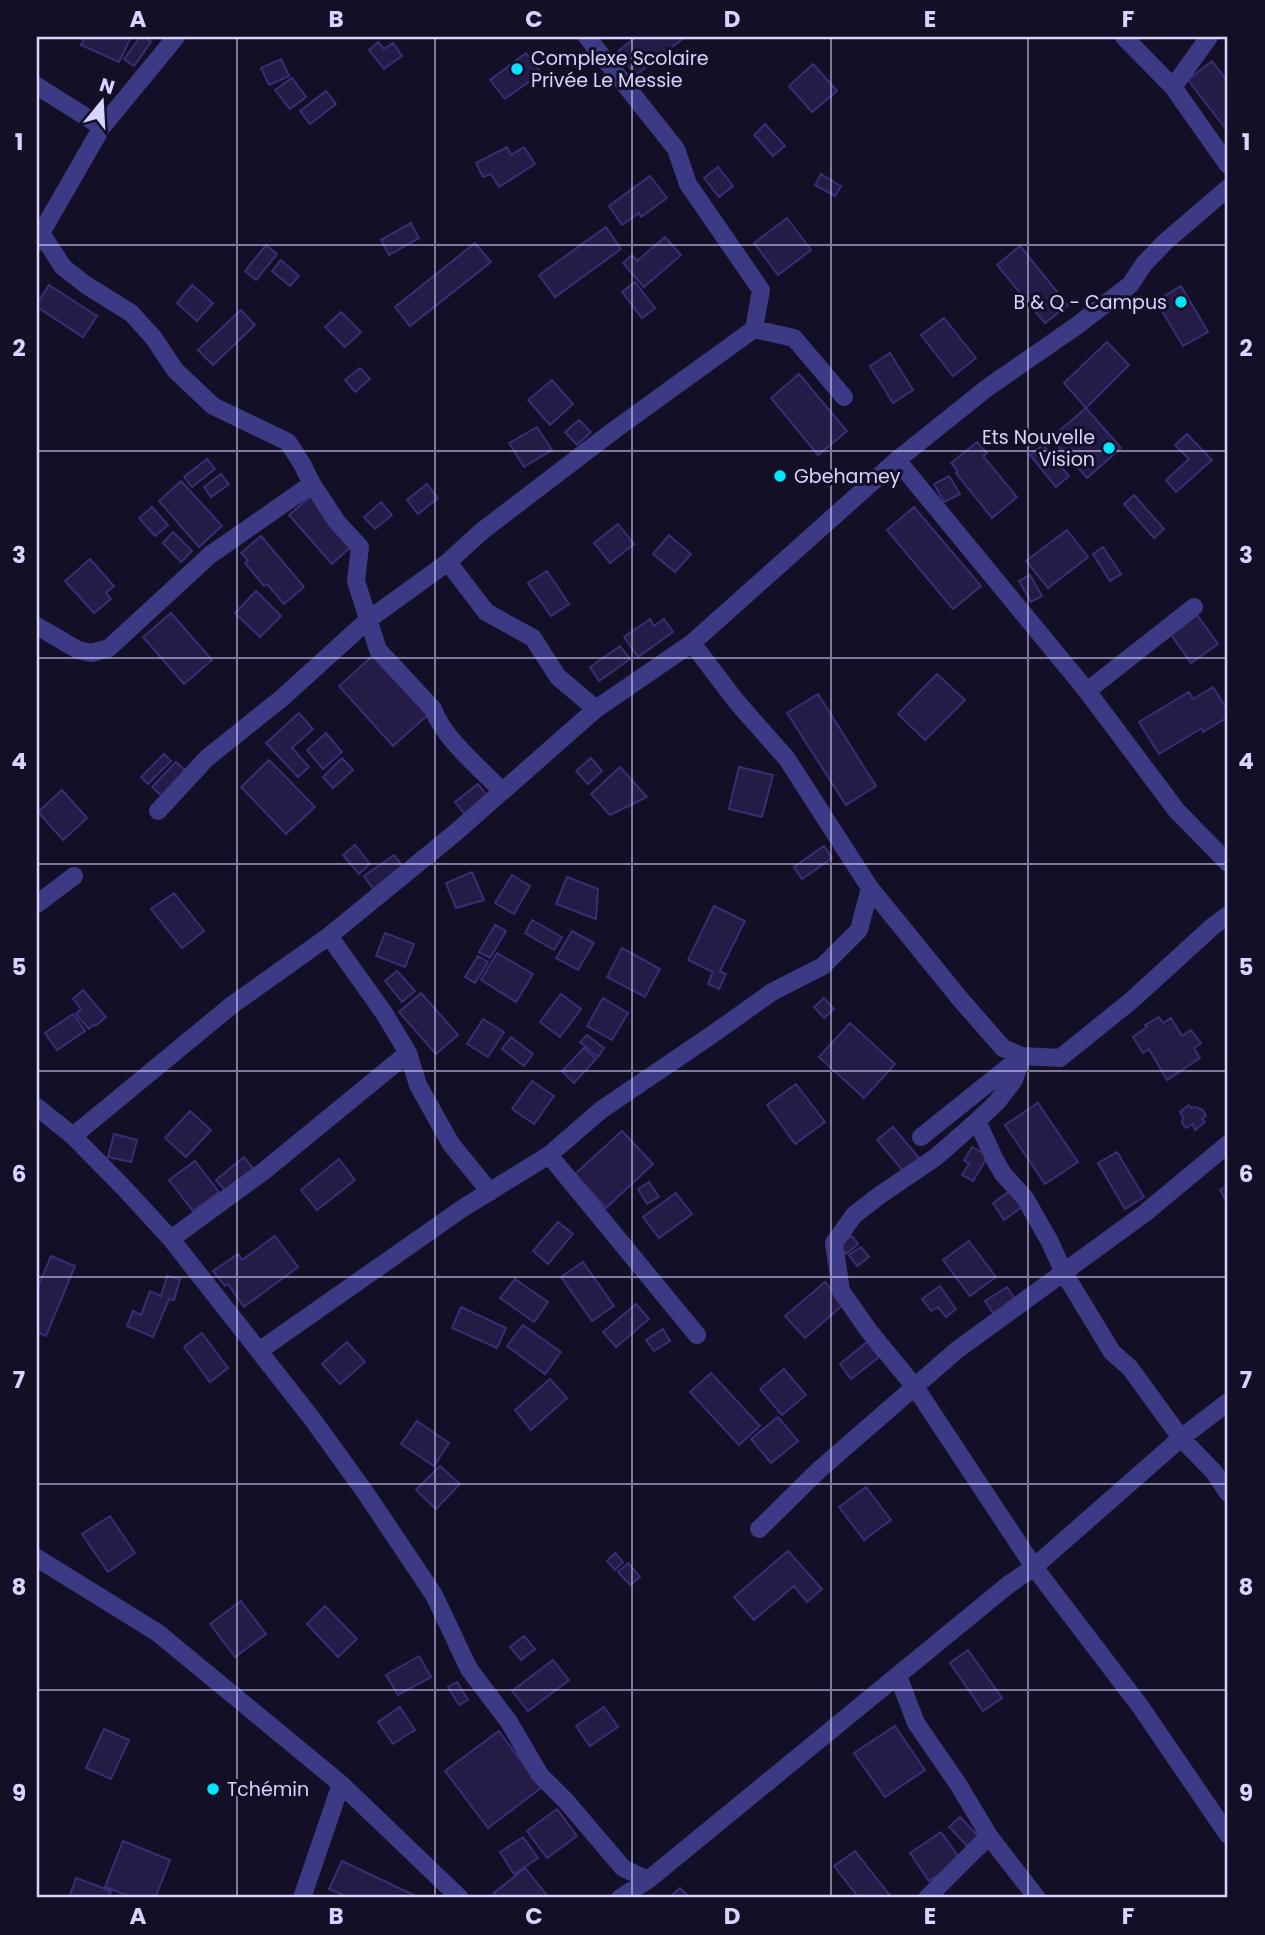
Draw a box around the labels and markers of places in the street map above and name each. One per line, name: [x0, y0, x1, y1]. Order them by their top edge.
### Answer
place label: Complexe Scolaire Privée Le Messie: [531, 45, 709, 94]
marker: Complexe Scolaire Privée Le Messie: [509, 61, 525, 77]
place label: B & Q - Campus: [1014, 289, 1167, 316]
marker: B & Q - Campus: [1173, 294, 1189, 310]
place label: Ets Nouvelle Vision: [982, 424, 1095, 473]
marker: Ets Nouvelle Vision: [1101, 440, 1117, 456]
place label: Gbehamey: [794, 463, 901, 490]
marker: Gbehamey: [772, 468, 788, 484]
place label: Tchémin: [227, 1776, 309, 1803]
marker: Tchémin: [205, 1781, 221, 1797]

